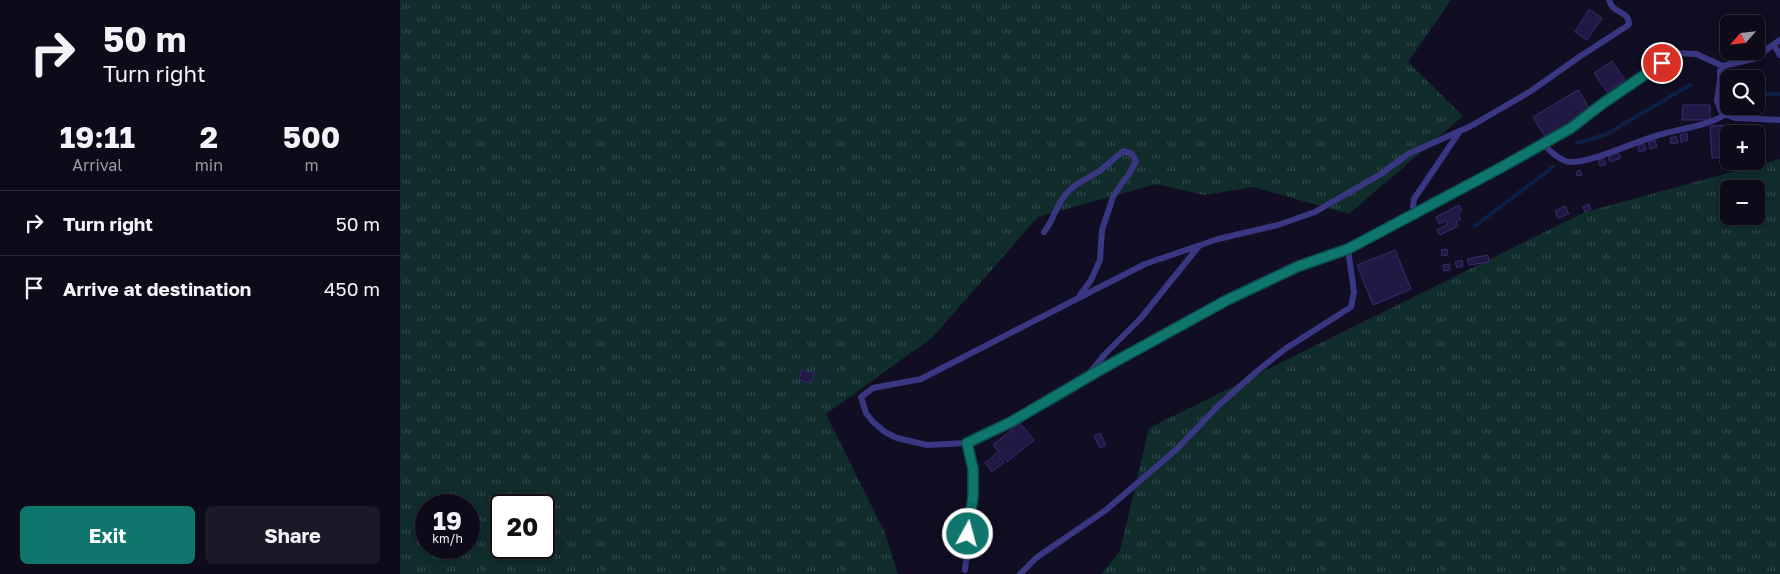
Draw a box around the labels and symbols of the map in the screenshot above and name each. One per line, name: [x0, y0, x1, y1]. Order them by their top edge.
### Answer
north arrow: [1720, 15, 1765, 60]
pin: [1641, 42, 1683, 84]
speed limit sign: 20: [490, 494, 555, 559]
position arrow: [941, 507, 993, 559]

